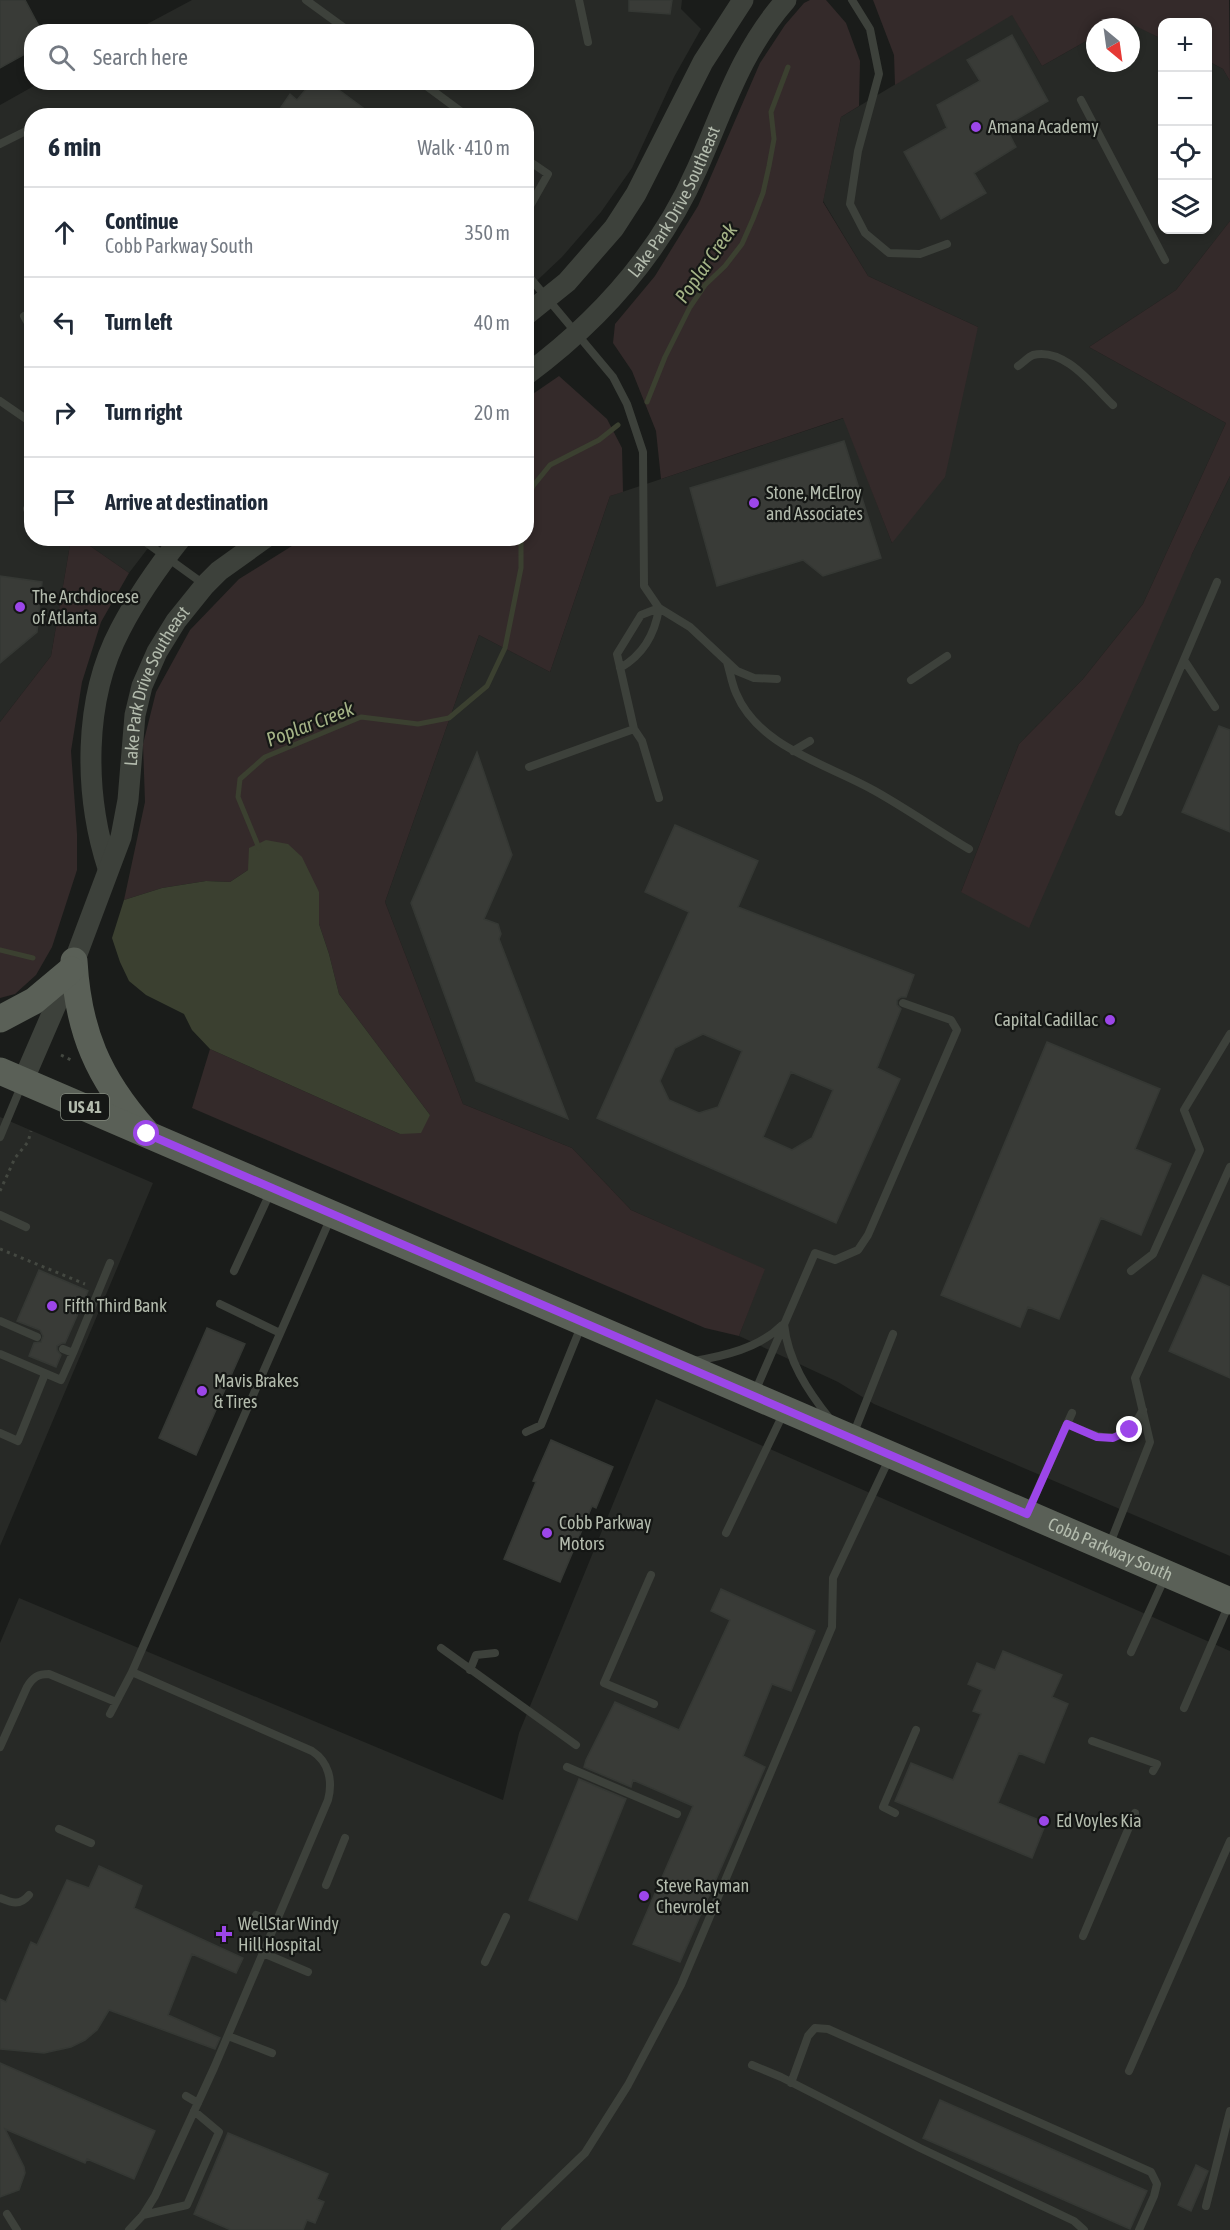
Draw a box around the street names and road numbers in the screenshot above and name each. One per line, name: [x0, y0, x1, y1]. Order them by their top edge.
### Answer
street label: Lake Park Drive Southeast: [623, 123, 724, 281]
street label: Lake Park Drive Southeast: [120, 602, 194, 767]
road number: US 41: [61, 1094, 109, 1120]
street label: Cobb Parkway South: [1045, 1513, 1176, 1585]

